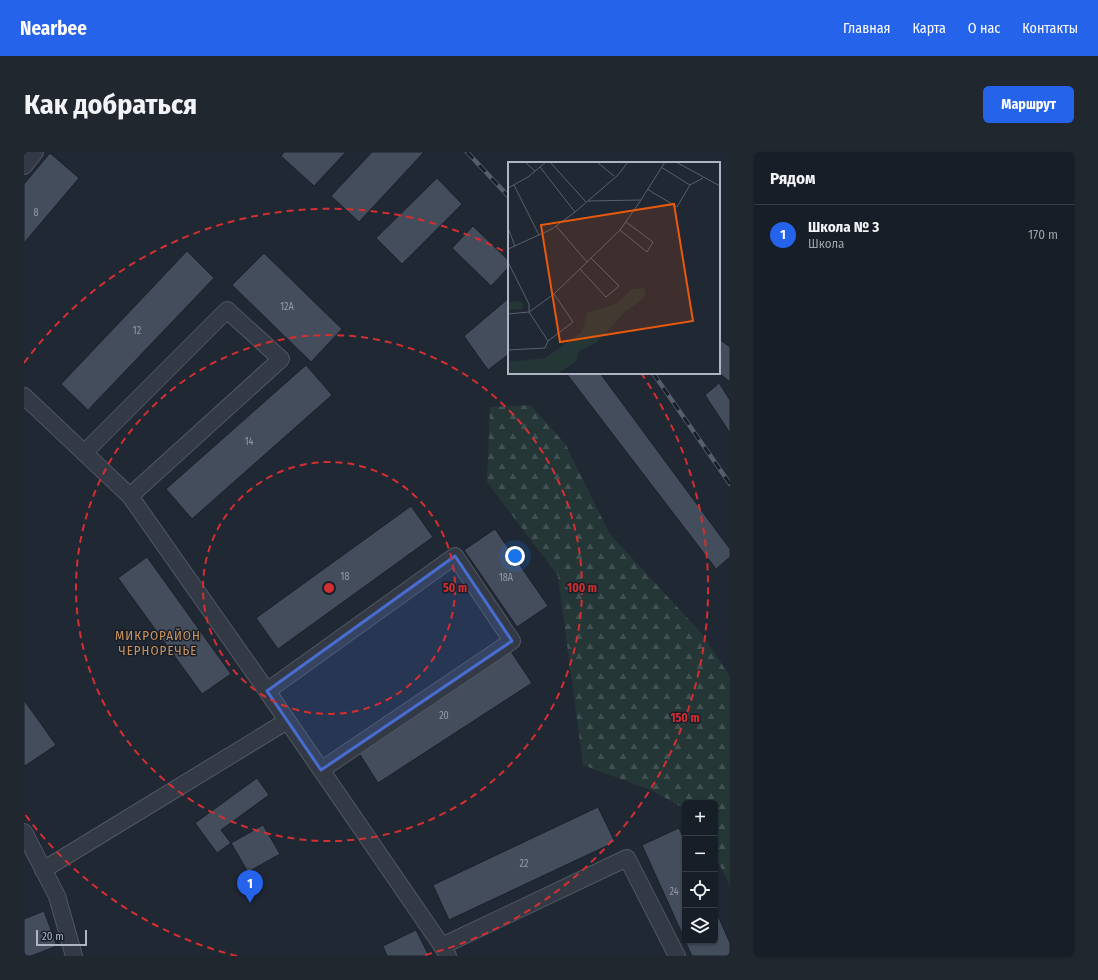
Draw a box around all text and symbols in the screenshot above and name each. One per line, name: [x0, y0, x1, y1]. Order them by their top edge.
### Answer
text: Nearbee: [20, 17, 87, 40]
text: Главная: [843, 20, 890, 37]
text: Карта: [912, 20, 946, 37]
text: О нас: [968, 20, 1000, 37]
text: Контакты: [1022, 20, 1078, 37]
button: Маршрут: [983, 86, 1074, 123]
text: Как добраться: [24, 88, 197, 121]
inset map: [508, 162, 720, 374]
text: Рядом: [770, 168, 815, 189]
house number: 8: [34, 207, 39, 219]
text: Школа № 3: [808, 218, 879, 236]
text: 1: [780, 227, 786, 242]
text: 170 m: [1028, 227, 1058, 242]
text: Школа: [808, 236, 844, 251]
house number: 12А: [280, 301, 295, 313]
house number: 12: [133, 325, 142, 337]
house number: 14: [245, 436, 254, 448]
your location: [505, 546, 525, 566]
house number: 18: [341, 571, 349, 583]
house number: 18А: [499, 572, 514, 584]
centre of rings: [322, 581, 336, 595]
text: 50 m: [443, 581, 467, 595]
text: 100 m: [567, 581, 597, 595]
district label: МИКРОРАЙОН ЧЕРНОРЕЧЬЕ: [115, 628, 201, 658]
house number: 20: [439, 710, 449, 722]
text: 150 m: [670, 711, 700, 725]
map controls: [682, 800, 718, 944]
button: +: [682, 800, 718, 836]
button: −: [682, 836, 718, 872]
house number: 22: [520, 858, 529, 870]
pin: 1: [237, 870, 263, 903]
button: locate: [682, 872, 718, 908]
house number: 24: [669, 886, 679, 898]
button: layers: [682, 908, 718, 944]
scale bar: [36, 928, 87, 947]
text: 20 m: [42, 930, 64, 943]

